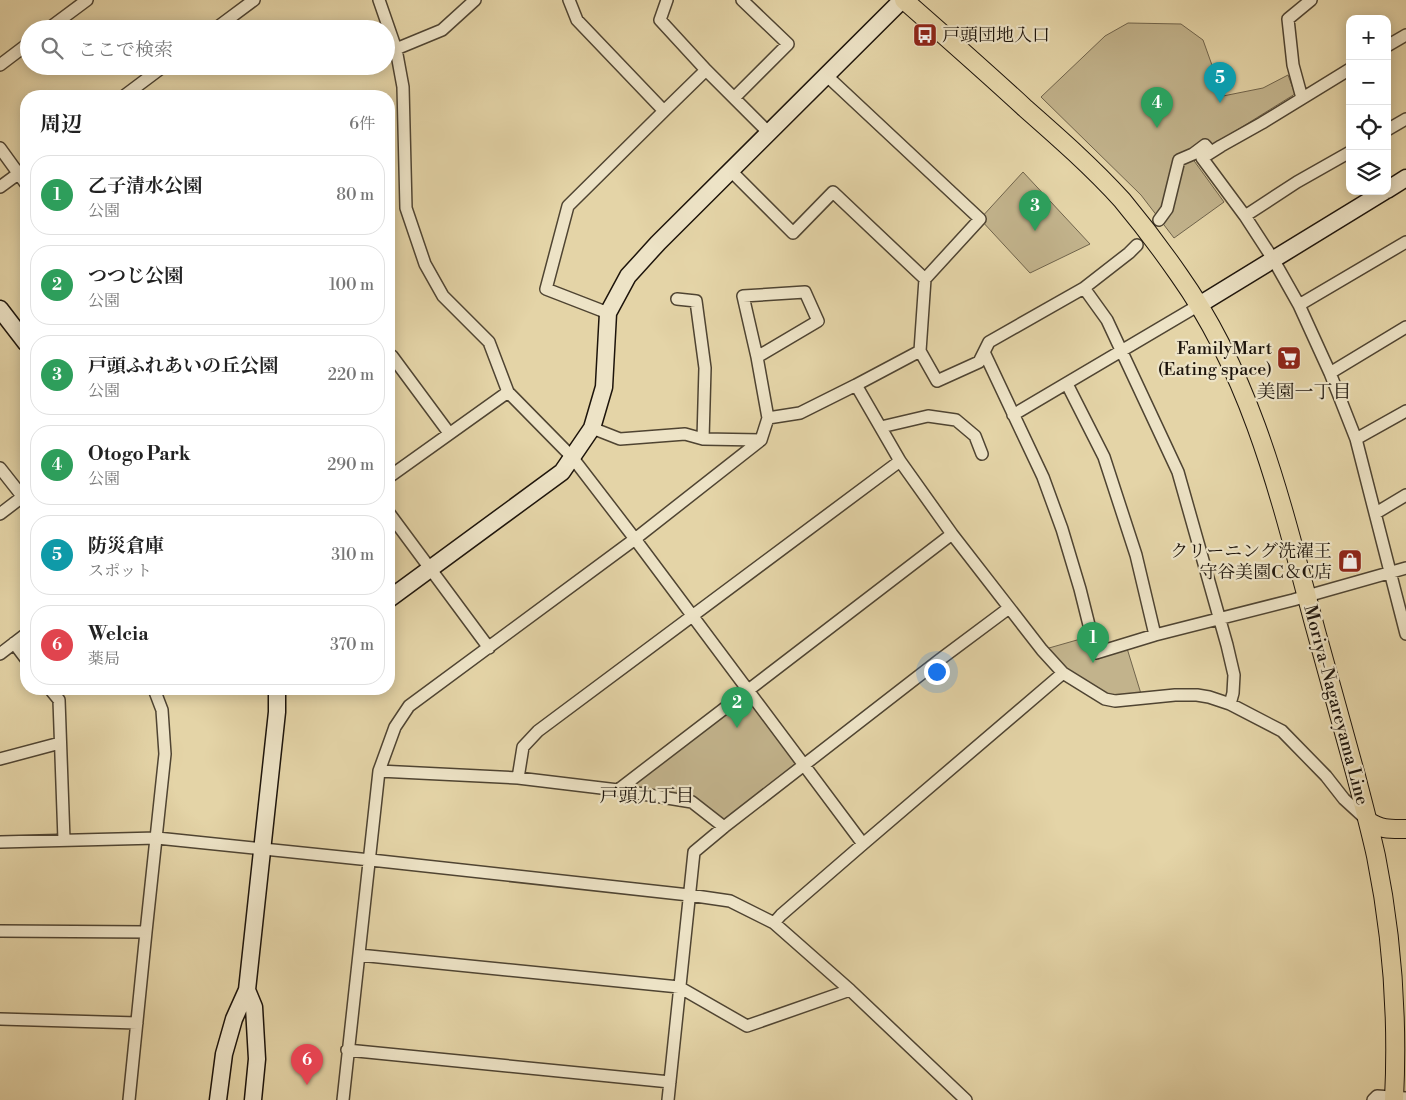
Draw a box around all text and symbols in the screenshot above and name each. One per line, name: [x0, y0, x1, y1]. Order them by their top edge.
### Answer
map controls: [1346, 15, 1391, 195]
button: +: [1346, 15, 1391, 60]
search box: [20, 20, 395, 75]
bus stop icon: 戸頭団地入口: [912, 22, 938, 48]
place label: 戸頭団地入口: [942, 24, 1050, 47]
icon: search: [38, 34, 66, 62]
text: ここで検索: [78, 38, 173, 62]
button: −: [1346, 60, 1391, 105]
pin: 5: [1204, 62, 1236, 103]
pin: 4: [1141, 87, 1173, 128]
button: locate: [1346, 105, 1391, 150]
text: 周辺: [40, 112, 82, 138]
text: 6件: [349, 114, 375, 134]
button: layers: [1346, 150, 1391, 195]
text: 乙子清水公園: [88, 174, 202, 198]
text: 1: [53, 185, 61, 205]
text: 80 m: [336, 185, 374, 205]
pin: 3: [1019, 190, 1051, 231]
text: 公園: [88, 201, 120, 221]
text: つつじ公園: [88, 264, 183, 288]
text: 2: [52, 275, 62, 295]
text: 100 m: [329, 275, 374, 295]
text: 公園: [88, 291, 120, 311]
place label: FamilyMart (Eating space): [1158, 337, 1273, 381]
supermarket icon: FamilyMart (Eating space): [1276, 345, 1302, 371]
text: 戸頭ふれあいの丘公園: [88, 354, 278, 378]
text: 3: [52, 365, 62, 385]
text: 220 m: [328, 365, 374, 385]
district label: 美園一丁目: [1256, 380, 1352, 404]
text: 公園: [88, 381, 120, 401]
text: Otogo Park: [88, 442, 190, 466]
text: 4: [52, 455, 62, 475]
text: 290 m: [327, 455, 374, 475]
text: 公園: [88, 469, 120, 489]
text: 防災倉庫: [88, 534, 164, 558]
place label: クリーニング洗濯王 守谷美園C＆C店: [1170, 540, 1332, 584]
text: 5: [52, 545, 62, 565]
text: 310 m: [331, 545, 374, 565]
shop icon: クリーニング洗濯王 守谷美園C＆C店: [1337, 548, 1363, 574]
text: スポット: [88, 561, 152, 581]
street label: Moriya-Nagareyama Line: [1298, 602, 1374, 808]
text: Welcia: [88, 622, 148, 646]
pin: 1: [1077, 622, 1109, 663]
text: 6: [52, 635, 62, 655]
text: 370 m: [330, 635, 374, 655]
text: 薬局: [88, 649, 120, 669]
your location: [924, 659, 950, 685]
pin: 2: [721, 687, 753, 728]
district label: 戸頭九丁目: [599, 784, 695, 808]
pin: 6: [291, 1044, 323, 1085]

